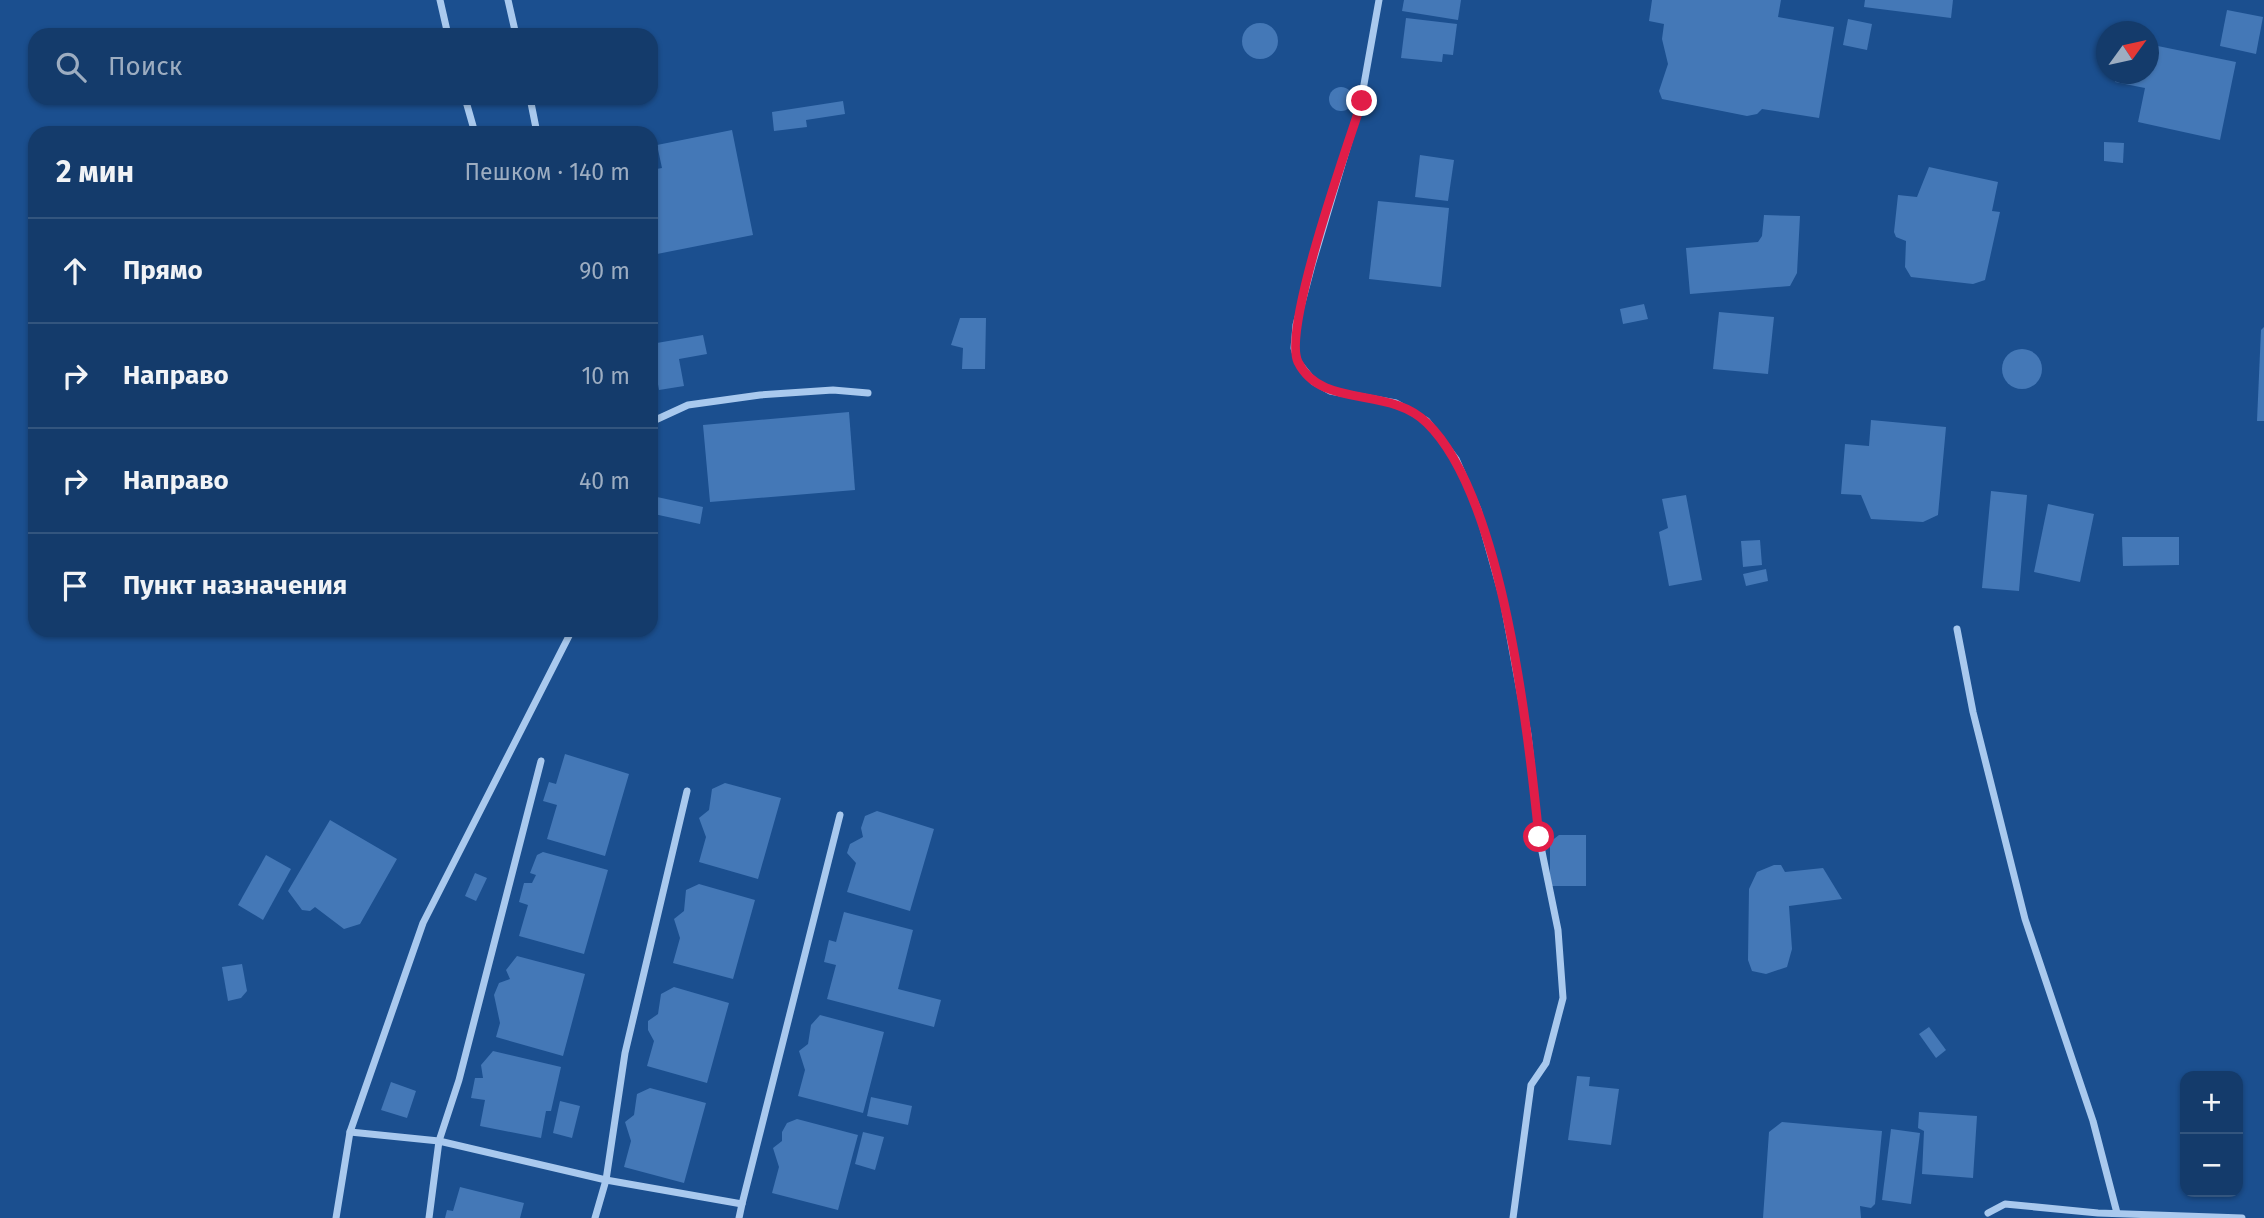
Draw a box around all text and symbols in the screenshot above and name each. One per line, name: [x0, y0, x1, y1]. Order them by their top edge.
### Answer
north arrow: [2096, 21, 2159, 84]
search box: [28, 28, 658, 105]
icon: search: [52, 48, 90, 86]
text: Поиск: [108, 51, 182, 82]
route end: [1346, 85, 1377, 116]
text: 2 мин: [56, 154, 134, 190]
text: Пешком · 140 m: [464, 158, 630, 186]
icon: ahead: [56, 252, 94, 290]
text: Прямо: [123, 255, 203, 286]
text: 90 m: [579, 257, 630, 285]
icon: right: [56, 357, 94, 395]
text: Направо: [123, 360, 229, 391]
text: 10 m: [581, 362, 630, 390]
icon: right: [56, 462, 94, 500]
text: Направо: [123, 465, 229, 496]
text: 40 m: [579, 467, 630, 495]
icon: arrive: [56, 567, 94, 605]
text: Пункт назначения: [123, 570, 347, 601]
route start: [1523, 821, 1554, 852]
map controls: [2180, 1071, 2243, 1197]
button: +: [2180, 1071, 2243, 1134]
button: −: [2180, 1134, 2243, 1197]

